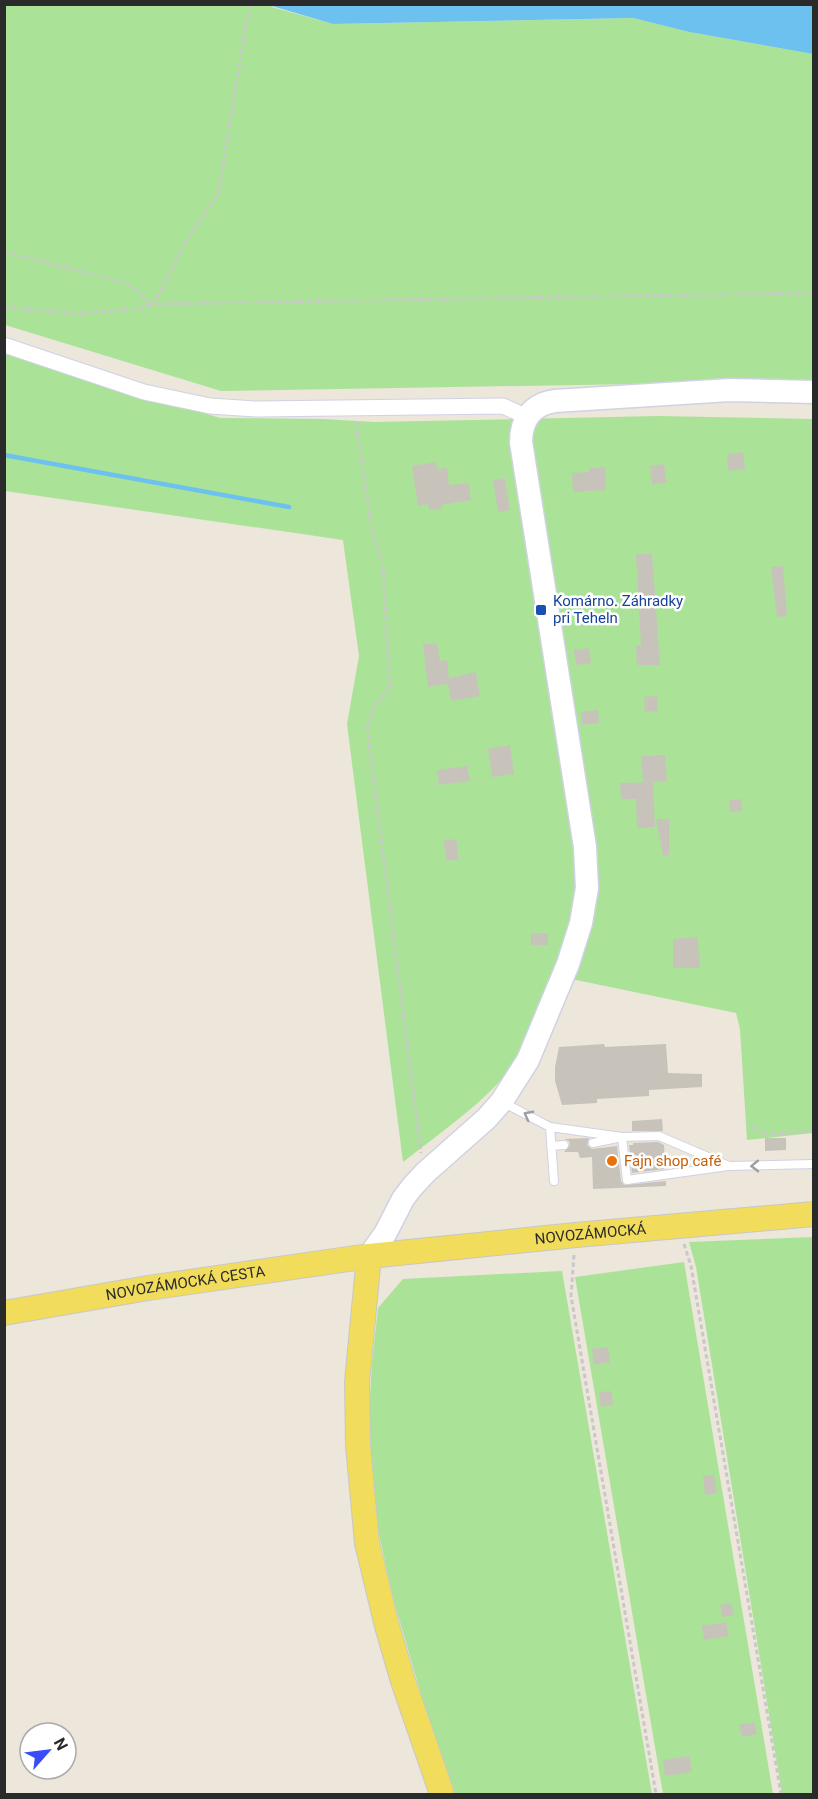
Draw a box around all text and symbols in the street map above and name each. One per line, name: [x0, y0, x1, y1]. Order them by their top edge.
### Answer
place label: Komárno. Záhradky pri Teheln: [553, 592, 683, 627]
marker: Komárno. Záhradky pri Teheln: [534, 603, 548, 617]
one-way arrow: [524, 1111, 534, 1122]
place label: Fajn shop café: [624, 1152, 722, 1170]
marker: Fajn shop café: [605, 1154, 619, 1168]
one-way arrow: [751, 1160, 760, 1172]
street label: NOVOZÁMOCKÁ: [534, 1220, 647, 1248]
street label: NOVOZÁMOCKÁ CESTA: [104, 1262, 267, 1304]
north arrow: [18, 1721, 78, 1781]
text: N: [50, 1735, 72, 1754]

